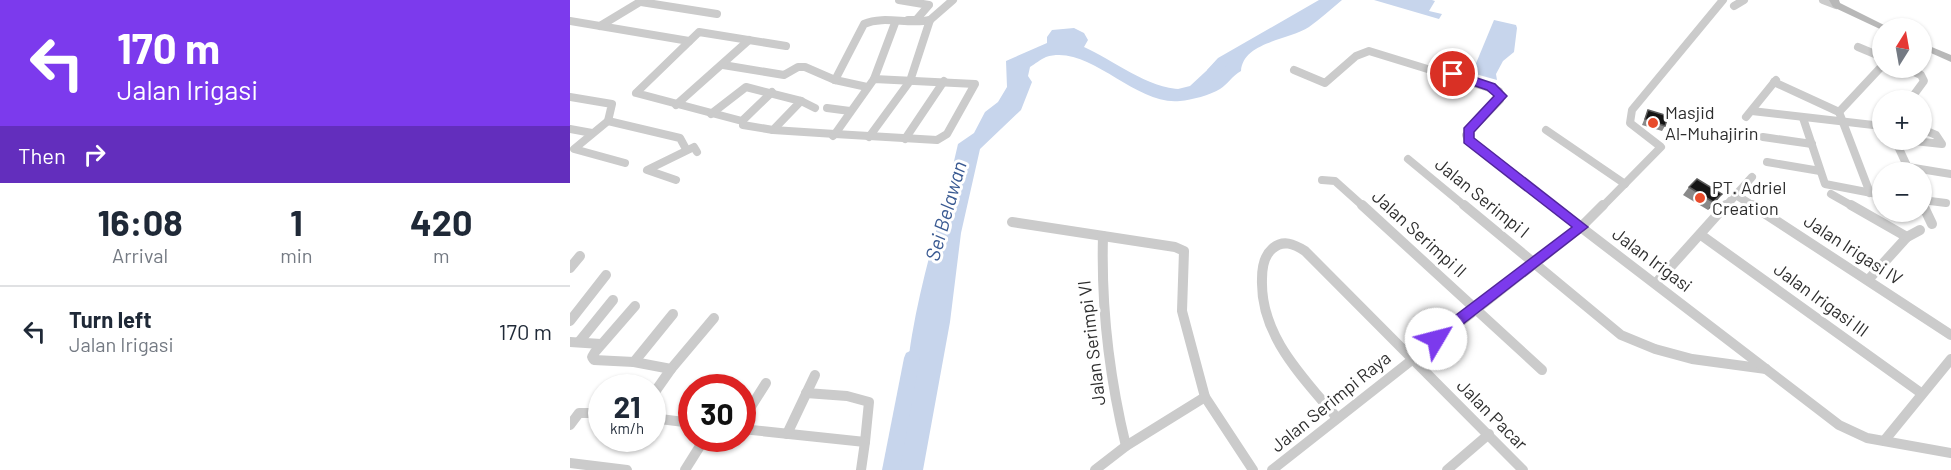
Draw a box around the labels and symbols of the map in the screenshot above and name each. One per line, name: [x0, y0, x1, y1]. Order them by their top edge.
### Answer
north arrow: [1872, 18, 1932, 78]
pin: [1427, 48, 1478, 99]
place label: Masjid Al-Muhajirin: [1665, 101, 1758, 144]
marker: Masjid Al-Muhajirin: [1646, 116, 1660, 130]
street label: Jalan Serimpi I: [1431, 152, 1534, 242]
water label: Sei Belawan: [919, 158, 971, 263]
place label: PT. Adriel Creation: [1712, 176, 1786, 219]
street label: Jalan Serimpi II: [1368, 185, 1472, 282]
marker: PT. Adriel Creation: [1693, 191, 1707, 205]
street label: Jalan Irigasi IV: [1800, 209, 1907, 289]
street label: Jalan Irigasi: [1608, 222, 1697, 296]
street label: Jalan Irigasi III: [1770, 257, 1873, 341]
street label: Jalan Serimpi VI: [1072, 279, 1110, 407]
position arrow: [1404, 307, 1468, 371]
street label: Jalan Serimpi Raya: [1266, 346, 1395, 456]
speed limit sign: 30: [678, 374, 756, 452]
street label: Jalan Pacar: [1453, 374, 1533, 455]

